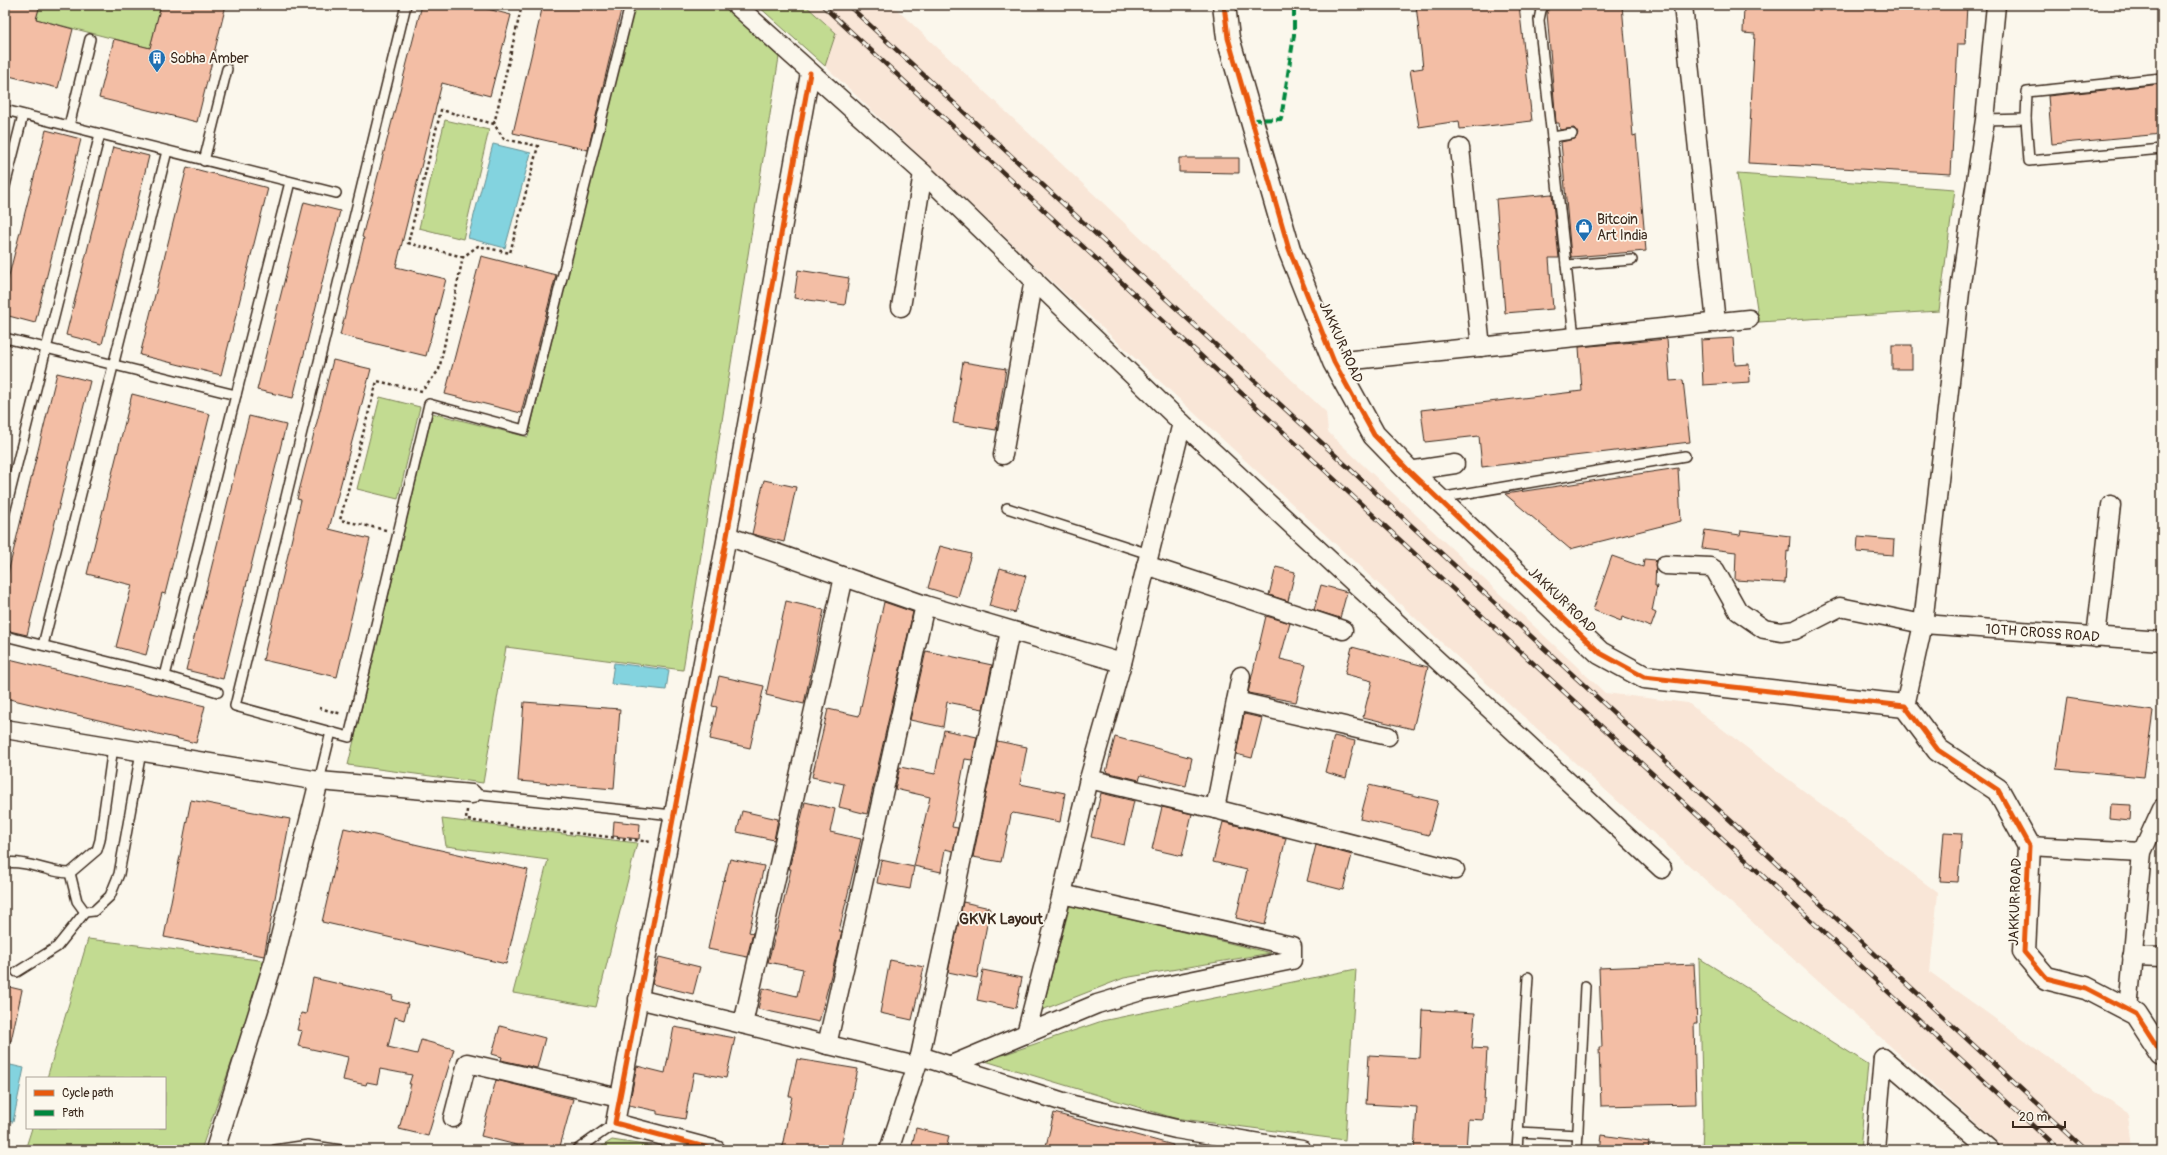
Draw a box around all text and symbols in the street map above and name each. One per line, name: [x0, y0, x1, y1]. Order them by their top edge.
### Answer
building icon: Sobha Amber: [147, 48, 167, 73]
place label: Sobha Amber: [170, 50, 249, 67]
place label: Bitcoin Art India: [1597, 211, 1648, 244]
shop icon: Bitcoin Art India: [1574, 217, 1594, 242]
street label: JAKKUR ROAD: [1315, 298, 1367, 386]
street label: JAKKUR ROAD: [1524, 563, 1600, 637]
street label: 10TH CROSS ROAD: [1985, 620, 2101, 645]
street label: JAKKUR ROAD: [2005, 858, 2025, 946]
district label: GKVK Layout: [959, 910, 1044, 929]
legend: [26, 1077, 166, 1129]
text: Cycle path: [62, 1086, 114, 1101]
scale bar: [2013, 1103, 2065, 1129]
text: Path: [62, 1106, 84, 1121]
text: 20 m: [2019, 1110, 2048, 1125]

